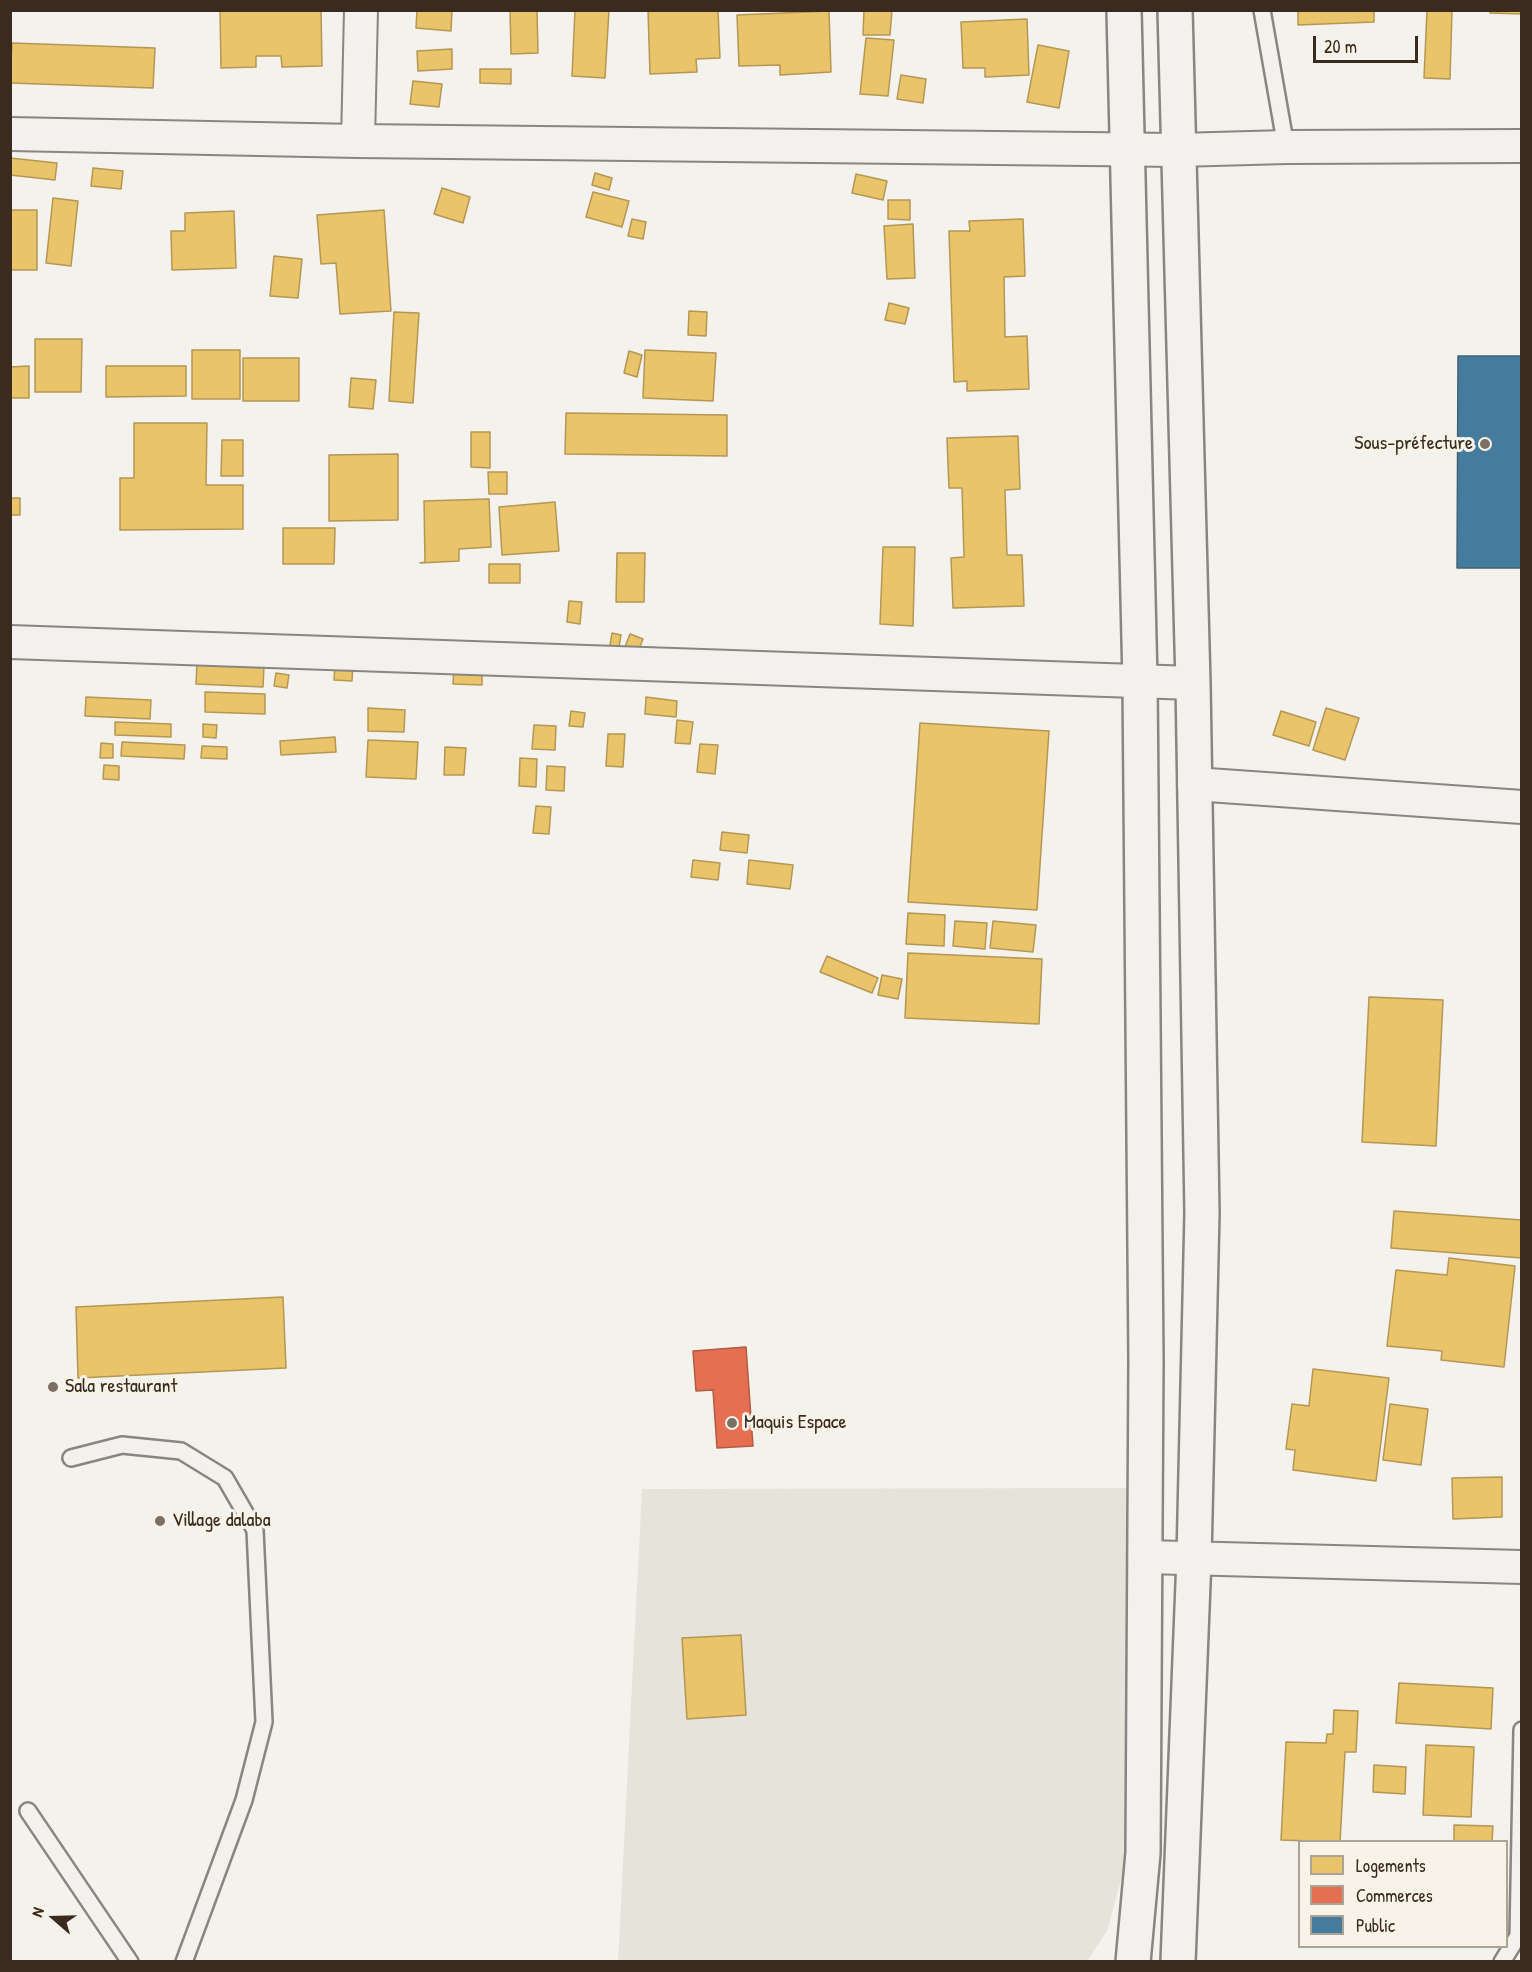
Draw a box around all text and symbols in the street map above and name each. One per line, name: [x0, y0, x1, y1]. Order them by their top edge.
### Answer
scale bar: [1316, 24, 1421, 62]
text: 20 m: [1324, 34, 1357, 59]
place label: Sous-préfecture: [1354, 432, 1473, 456]
marker: Sous-préfecture: [1478, 437, 1492, 451]
place label: Sala restaurant: [65, 1375, 177, 1399]
marker: Sala restaurant: [46, 1380, 60, 1394]
place label: Maquis Espace: [744, 1411, 846, 1435]
marker: Maquis Espace: [725, 1416, 739, 1430]
place label: Village dalaba: [172, 1509, 271, 1533]
marker: Village dalaba: [153, 1514, 167, 1528]
legend: [1298, 1840, 1508, 1948]
text: Logements: [1356, 1853, 1426, 1878]
text: Commerces: [1356, 1883, 1433, 1908]
north arrow: [24, 1888, 84, 1948]
text: N: [25, 1904, 49, 1920]
text: Public: [1356, 1913, 1395, 1938]

